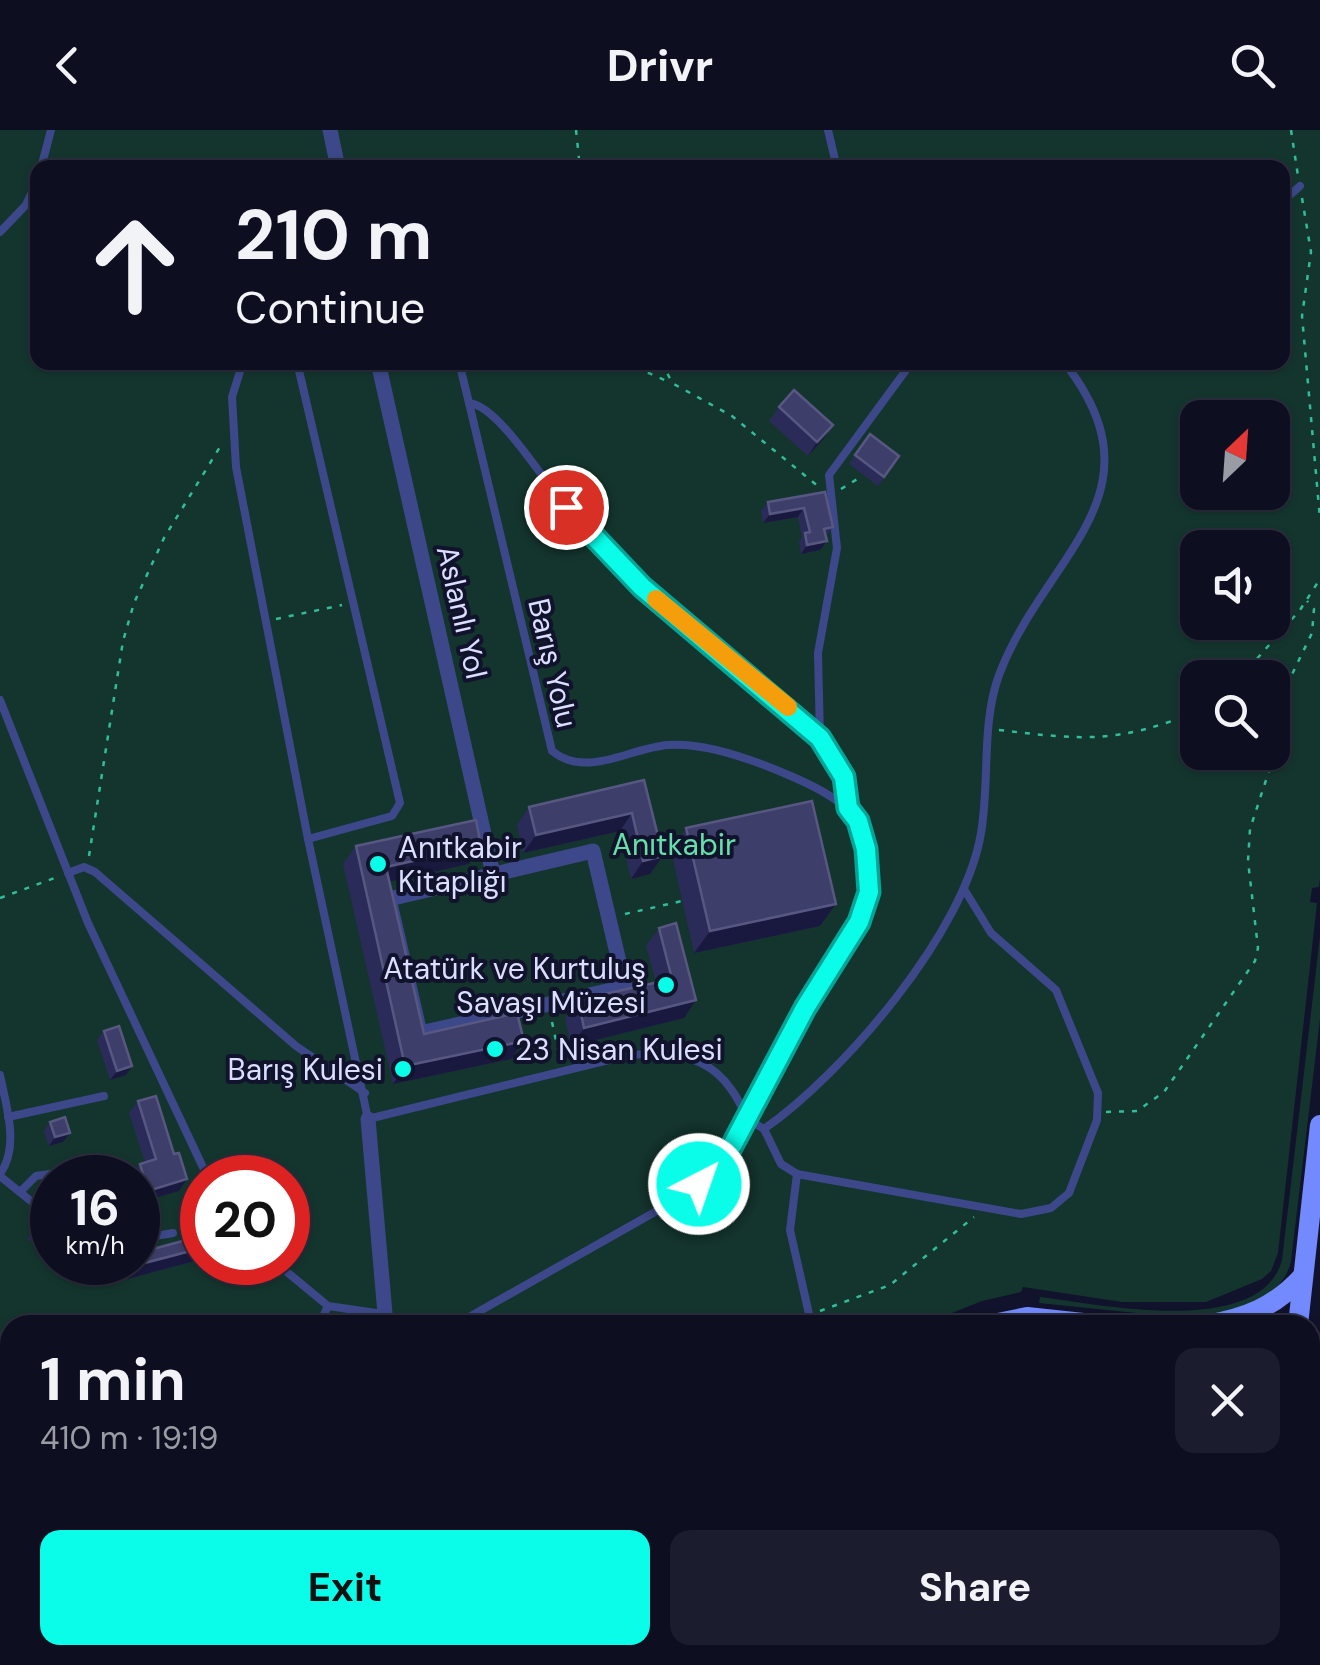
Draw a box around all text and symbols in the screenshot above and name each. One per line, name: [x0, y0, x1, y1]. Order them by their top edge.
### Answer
text: Drivr: [607, 36, 713, 95]
icon: back: [40, 38, 95, 93]
icon: search: [1225, 38, 1280, 93]
text: 210 m: [235, 190, 432, 281]
icon: ahead: [70, 200, 200, 330]
text: Continue: [235, 278, 425, 337]
north arrow: [1180, 400, 1290, 510]
map controls: [1180, 400, 1290, 770]
pin: [524, 465, 609, 550]
icon: arrive: [539, 480, 594, 535]
button: sound: [1180, 530, 1290, 640]
street label: Aslanlı Yol: [428, 541, 496, 683]
street label: Barış Yolu: [519, 594, 587, 732]
button: search: [1180, 660, 1290, 770]
park label: Anıtkabir: [612, 825, 736, 864]
place label: Anıtkabir Kitaplığı: [398, 828, 522, 901]
marker: Anıtkabir Kitaplığı: [367, 853, 389, 875]
place label: Atatürk ve Kurtuluş Savaşı Müzesi: [383, 949, 646, 1022]
marker: Atatürk ve Kurtuluş Savaşı Müzesi: [655, 974, 677, 996]
place label: 23 Nisan Kulesi: [515, 1030, 723, 1069]
marker: 23 Nisan Kulesi: [484, 1038, 506, 1060]
place label: Barış Kulesi: [228, 1050, 383, 1089]
marker: Barış Kulesi: [392, 1058, 414, 1080]
position arrow: [647, 1132, 751, 1236]
speed limit sign: 20: [180, 1155, 310, 1285]
text: 16: [70, 1175, 120, 1241]
text: km/h: [65, 1229, 125, 1262]
text: 1 min: [40, 1340, 186, 1419]
button: close: [1175, 1348, 1280, 1453]
text: 410 m · 19:19: [40, 1417, 218, 1459]
button: Exit: [40, 1530, 650, 1645]
button: Share: [670, 1530, 1280, 1645]

